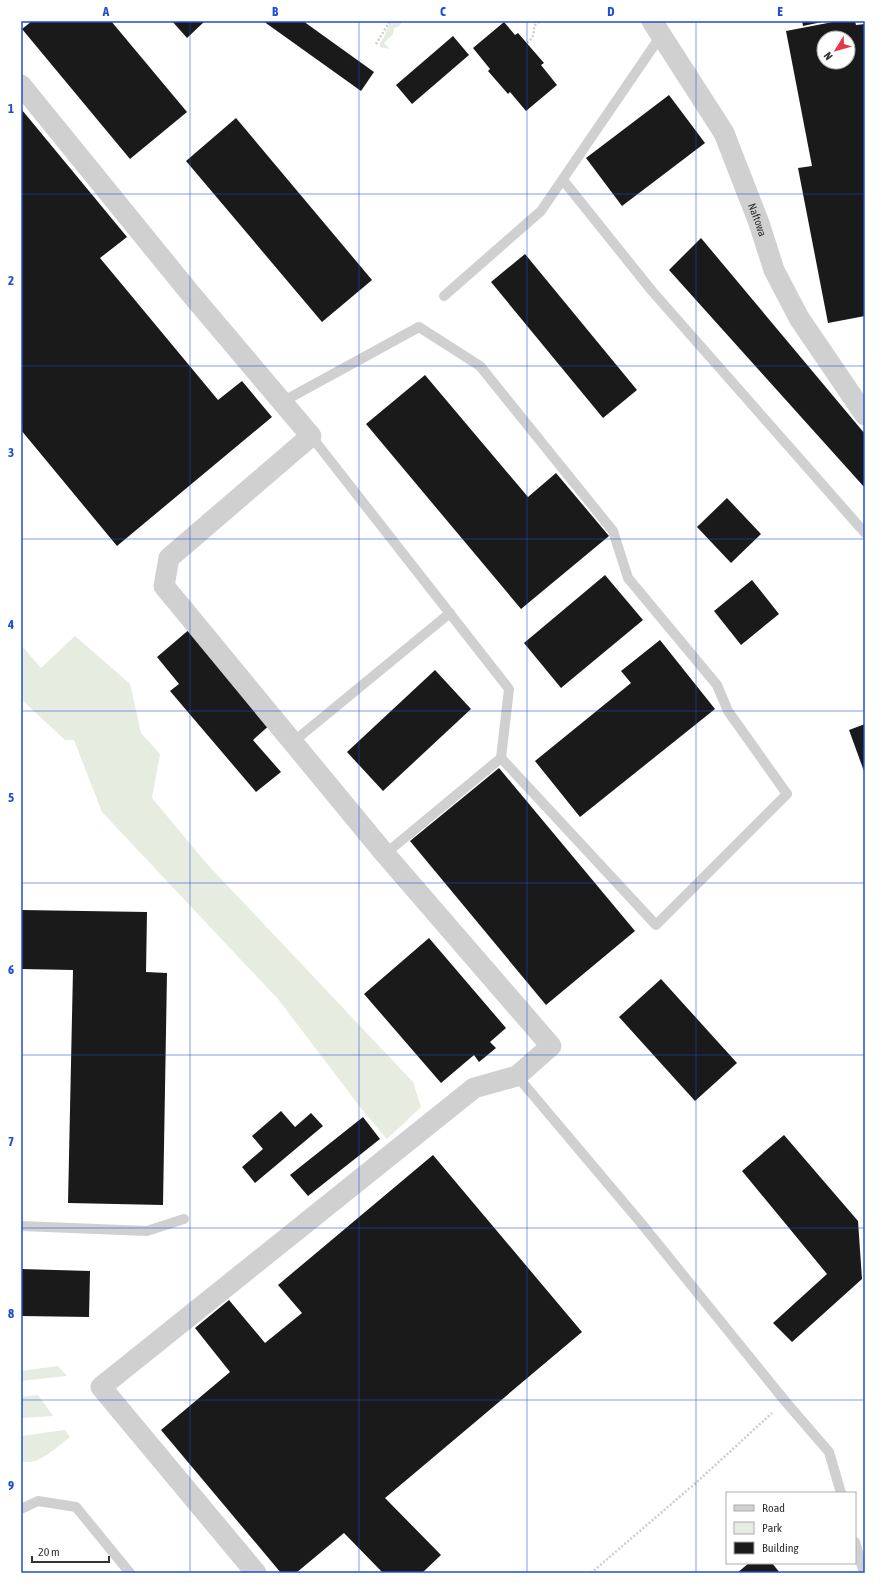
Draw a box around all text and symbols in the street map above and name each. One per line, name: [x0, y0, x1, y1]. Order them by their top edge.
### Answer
text: A: [102, 4, 110, 19]
text: B: [272, 4, 279, 19]
text: C: [440, 4, 446, 19]
text: D: [607, 4, 615, 19]
text: E: [777, 4, 783, 19]
north arrow: [816, 30, 856, 70]
text: N: [821, 50, 835, 62]
text: 1: [8, 101, 14, 116]
street label: Naftowa: [746, 201, 769, 238]
text: 2: [8, 273, 14, 288]
text: 3: [8, 445, 14, 460]
text: 4: [7, 617, 14, 632]
text: 5: [8, 790, 14, 805]
text: 6: [8, 962, 14, 977]
text: 7: [8, 1134, 14, 1149]
text: 8: [8, 1306, 14, 1321]
text: 9: [8, 1478, 14, 1493]
legend: [726, 1492, 856, 1564]
text: Road: [762, 1501, 785, 1515]
text: Park: [762, 1521, 783, 1535]
scale bar: [32, 1538, 109, 1564]
text: Building: [762, 1541, 800, 1555]
text: 20 m: [38, 1545, 60, 1559]

